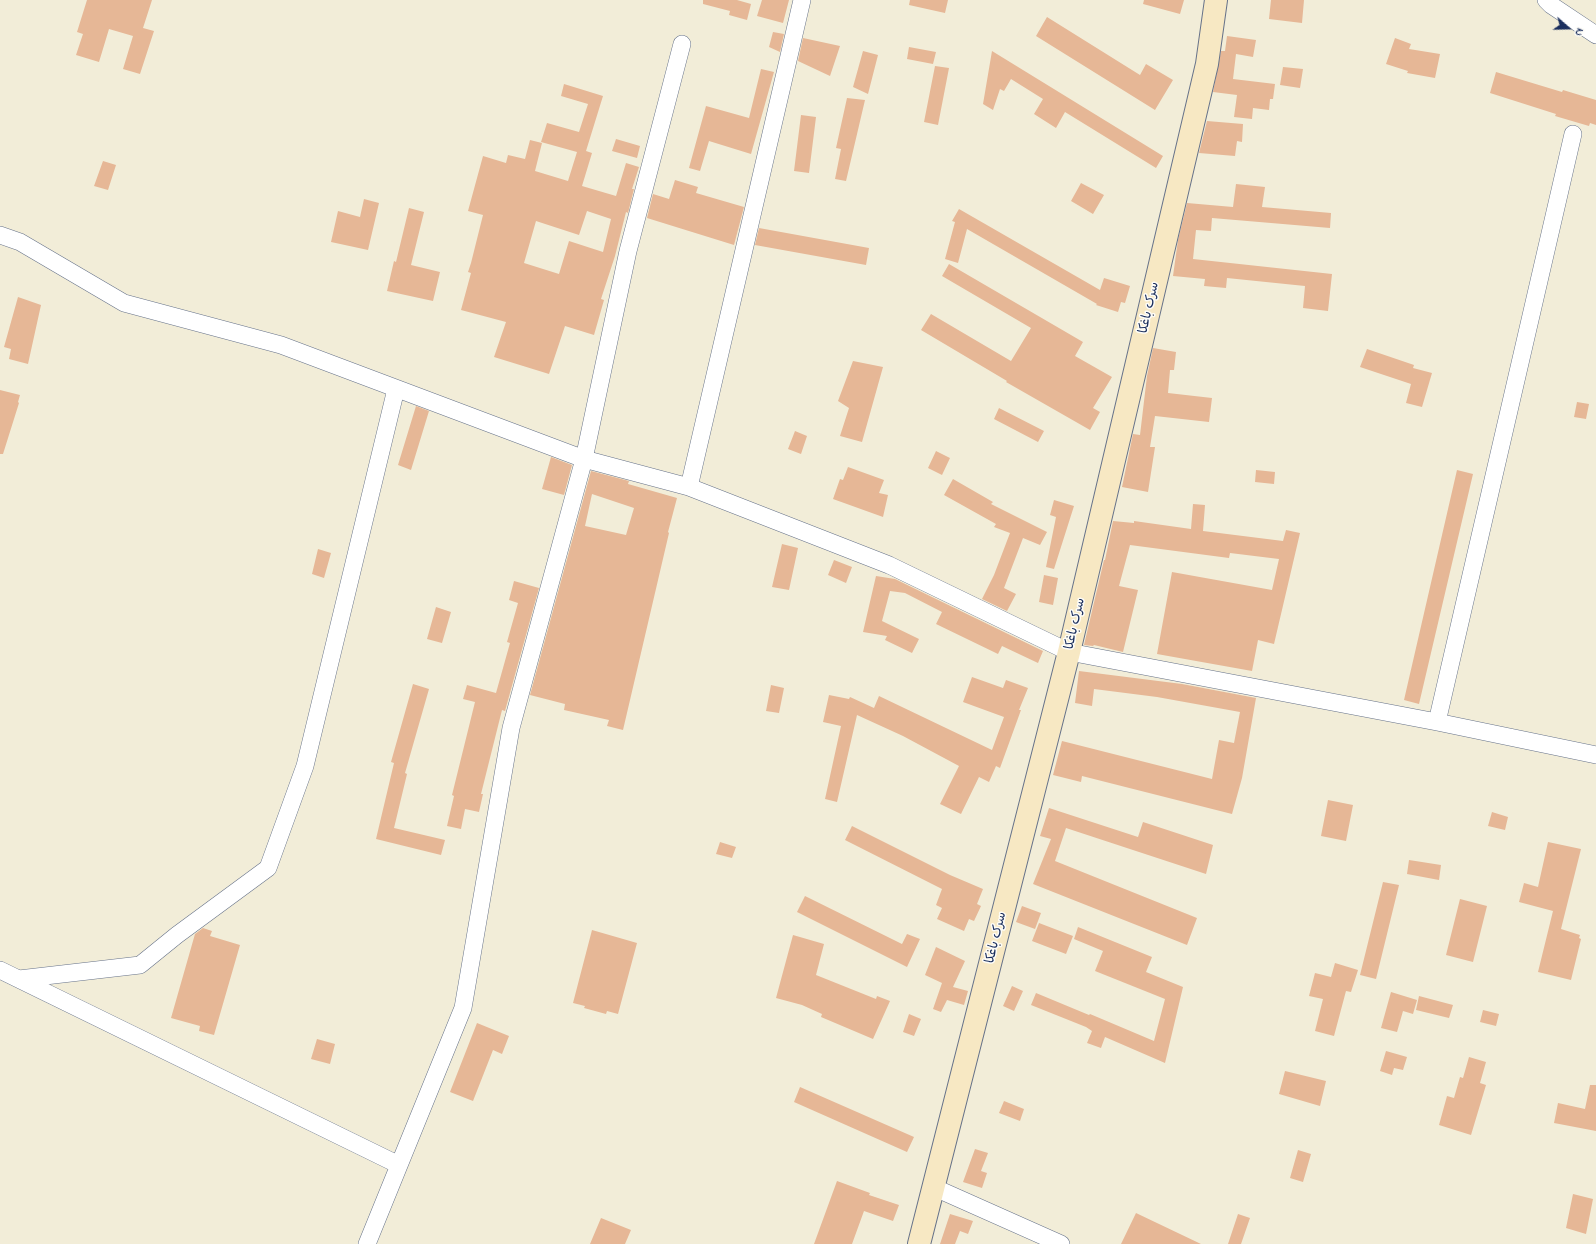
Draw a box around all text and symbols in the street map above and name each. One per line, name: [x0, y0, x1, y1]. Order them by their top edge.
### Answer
north arrow: [1548, 8, 1588, 48]
text: N: [1570, 26, 1588, 38]
street label: سرک باغکا: [1136, 281, 1164, 335]
street label: سرک باغکا: [1062, 597, 1090, 651]
street label: سرک باغکا: [983, 911, 1011, 965]

